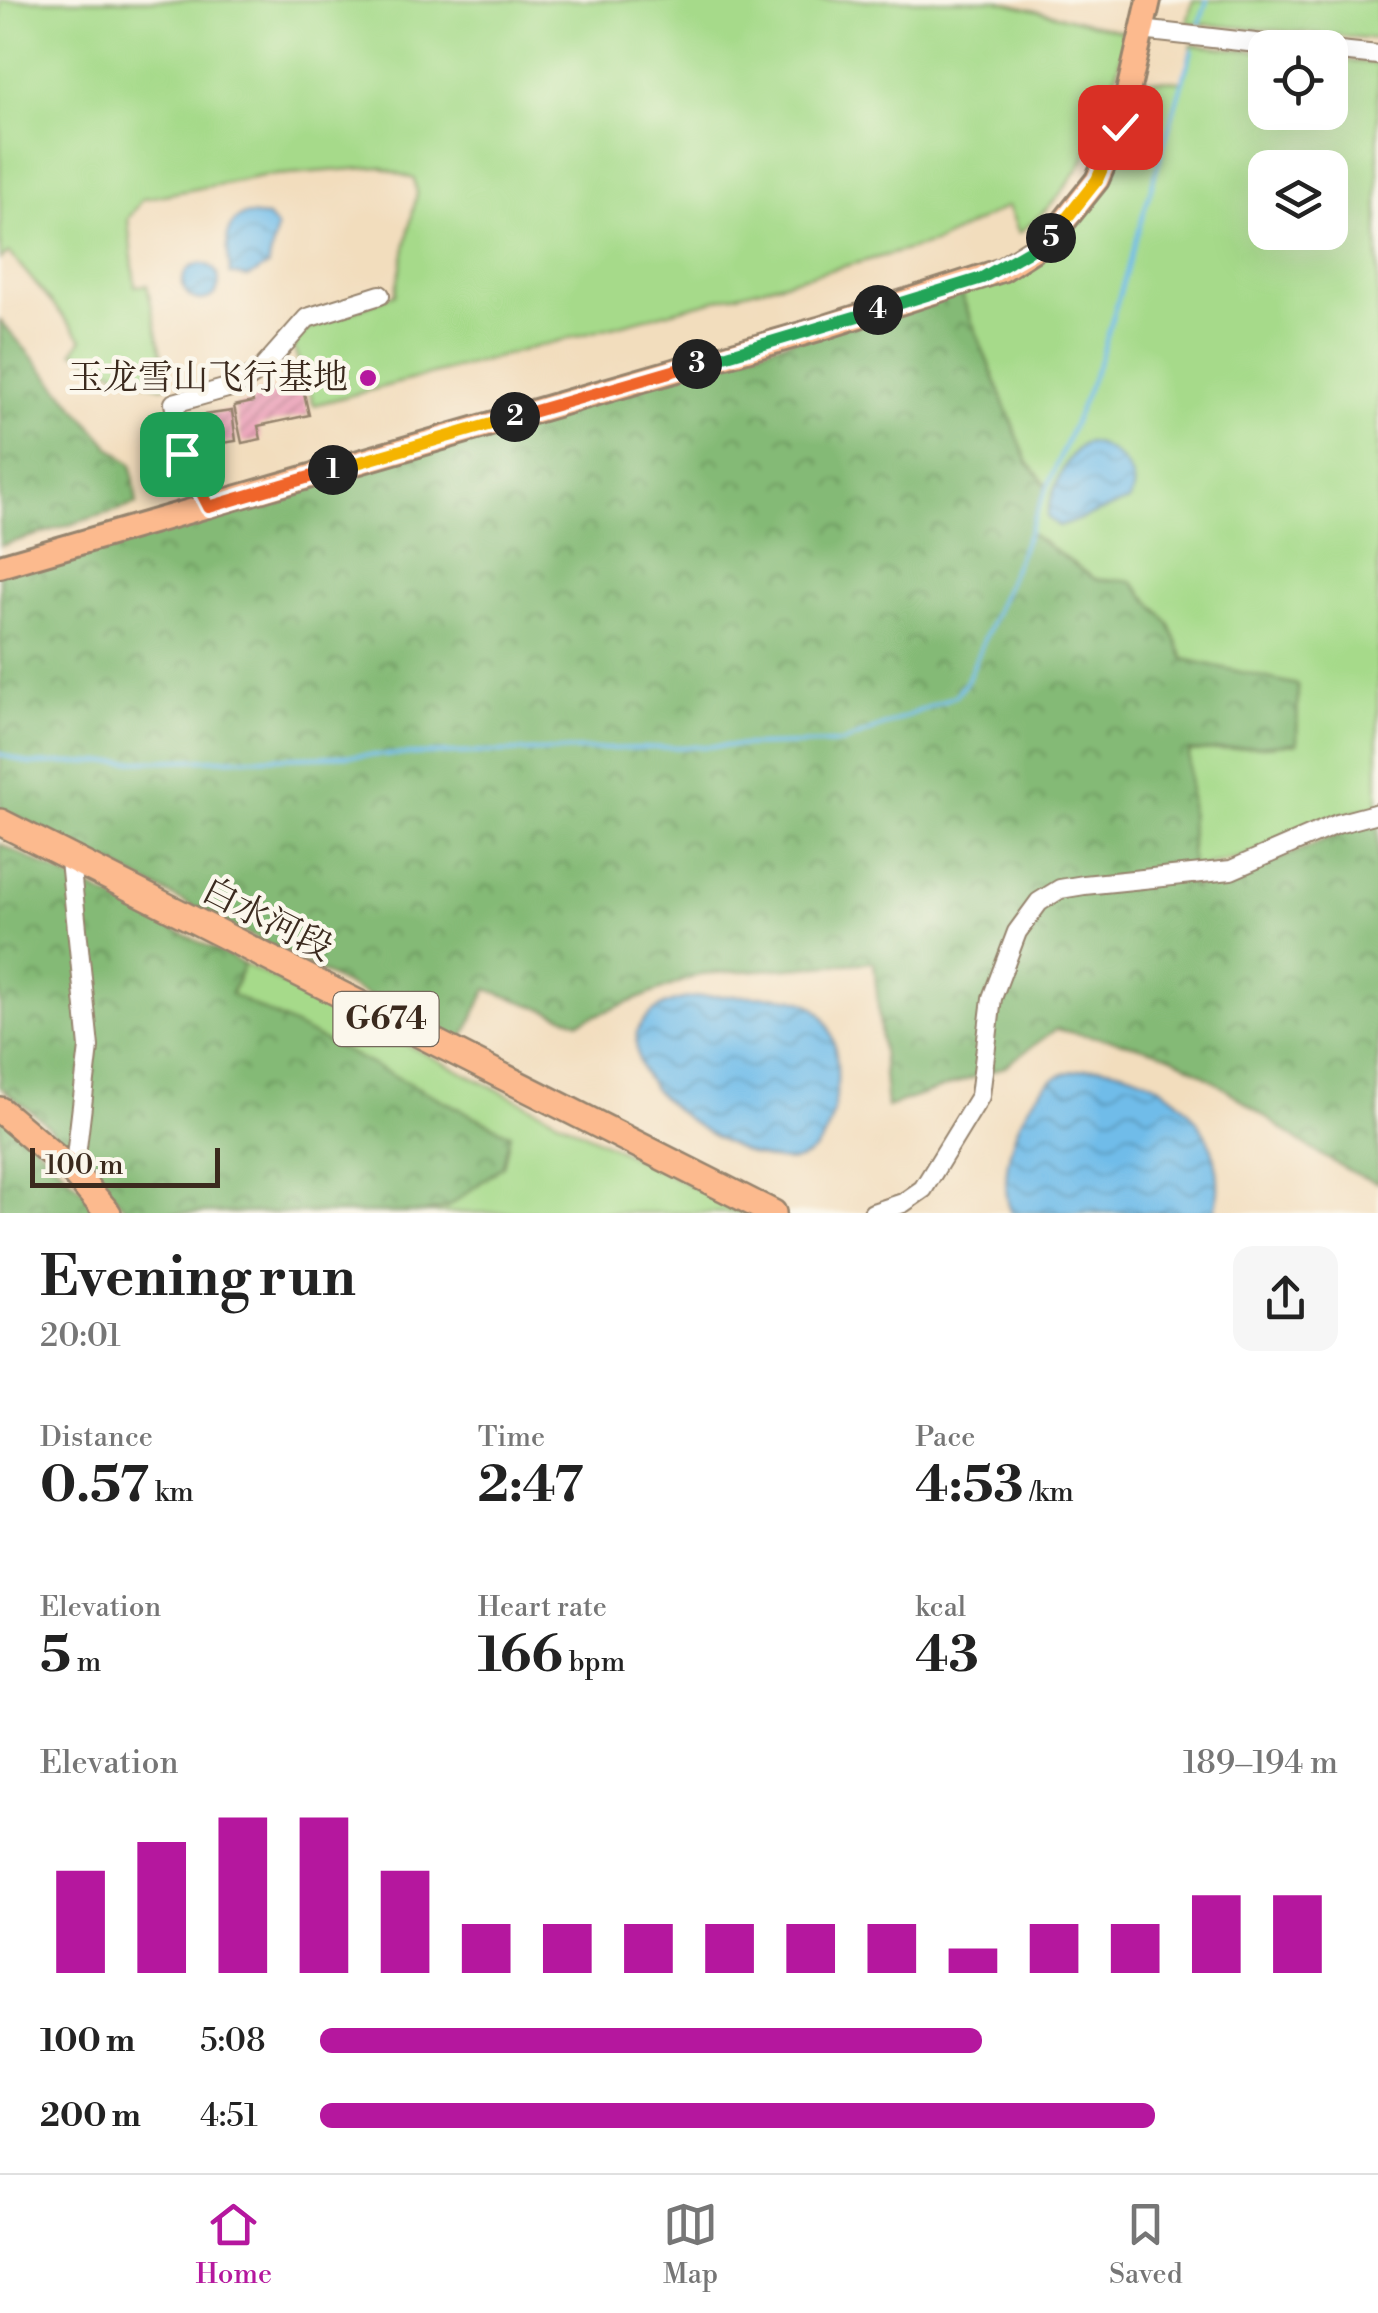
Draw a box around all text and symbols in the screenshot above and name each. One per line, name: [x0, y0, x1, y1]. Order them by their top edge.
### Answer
map controls: [1248, 30, 1348, 250]
button: locate: [1248, 30, 1348, 130]
pin: [1078, 85, 1163, 170]
icon: check: [1093, 100, 1148, 155]
button: layers: [1248, 150, 1348, 250]
pin: 5: [1026, 213, 1076, 263]
text: 5: [1042, 220, 1060, 255]
pin: 4: [853, 285, 903, 335]
text: 4: [869, 292, 887, 327]
pin: 3: [672, 339, 722, 389]
text: 3: [689, 346, 705, 381]
place label: 玉龙雪山飞行基地: [68, 357, 348, 400]
marker: 玉龙雪山飞行基地: [357, 367, 379, 389]
pin: 2: [490, 392, 540, 442]
text: 2: [506, 399, 524, 434]
pin: [140, 412, 225, 497]
icon: arrive: [155, 427, 210, 482]
pin: 1: [308, 445, 358, 495]
text: 1: [326, 452, 340, 487]
street label: 白水河段: [195, 869, 339, 971]
road number: G674: [334, 992, 438, 1046]
scale bar: [30, 1143, 220, 1188]
text: 100 m: [45, 1148, 124, 1183]
text: Evening run: [40, 1244, 356, 1313]
button: share: [1233, 1246, 1338, 1351]
text: 20:01: [40, 1316, 121, 1356]
text: Distance: [40, 1420, 153, 1455]
text: Time: [478, 1420, 545, 1455]
text: Pace: [915, 1420, 975, 1455]
text: 0.57: [40, 1455, 149, 1517]
text: 2:47: [478, 1455, 583, 1517]
text: 4:53: [915, 1455, 1024, 1517]
text: km: [149, 1475, 194, 1510]
text: /km: [1024, 1475, 1074, 1510]
text: Elevation: [40, 1590, 161, 1625]
text: Heart rate: [478, 1590, 607, 1625]
text: kcal: [915, 1590, 966, 1625]
text: 5: [40, 1625, 71, 1687]
text: 166: [478, 1625, 563, 1687]
text: 43: [915, 1625, 979, 1687]
text: m: [71, 1645, 101, 1680]
text: bpm: [563, 1645, 625, 1680]
text: Elevation: [40, 1743, 179, 1783]
text: 189–194 m: [1183, 1743, 1338, 1783]
text: 100 m: [40, 2021, 135, 2061]
text: 5:08: [200, 2021, 266, 2061]
text: 200 m: [40, 2096, 141, 2136]
text: 4:51: [200, 2096, 258, 2136]
tab: Home: [195, 2197, 272, 2292]
tab: Map: [663, 2197, 718, 2292]
tab: Saved: [1109, 2197, 1183, 2292]

